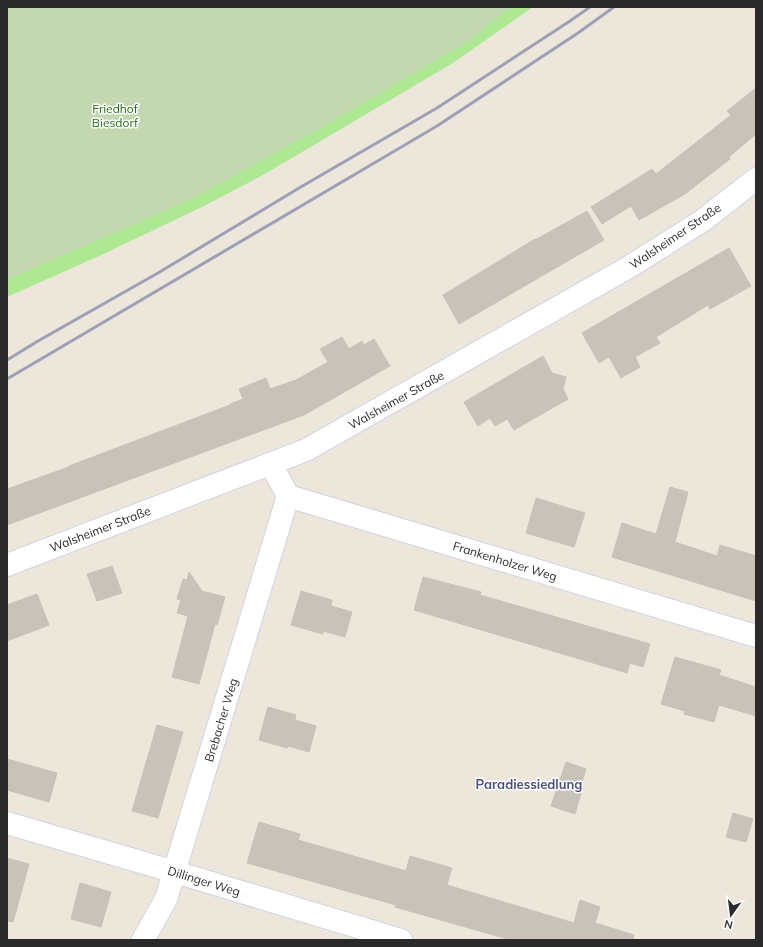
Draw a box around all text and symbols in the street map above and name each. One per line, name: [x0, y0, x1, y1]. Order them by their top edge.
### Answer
park label: Friedhof Biesdorf: [92, 101, 139, 130]
street label: Walsheimer Straße: [626, 200, 724, 272]
street label: Walsheimer Straße: [346, 368, 446, 432]
street label: Walsheimer Straße: [47, 503, 153, 555]
street label: Frankenholzer Weg: [451, 538, 559, 584]
street label: Brebacher Weg: [201, 676, 241, 764]
district label: Paradiessiedlung: [476, 776, 582, 792]
street label: Dillinger Weg: [166, 863, 242, 899]
north arrow: [711, 895, 751, 935]
text: N: [723, 917, 734, 933]

